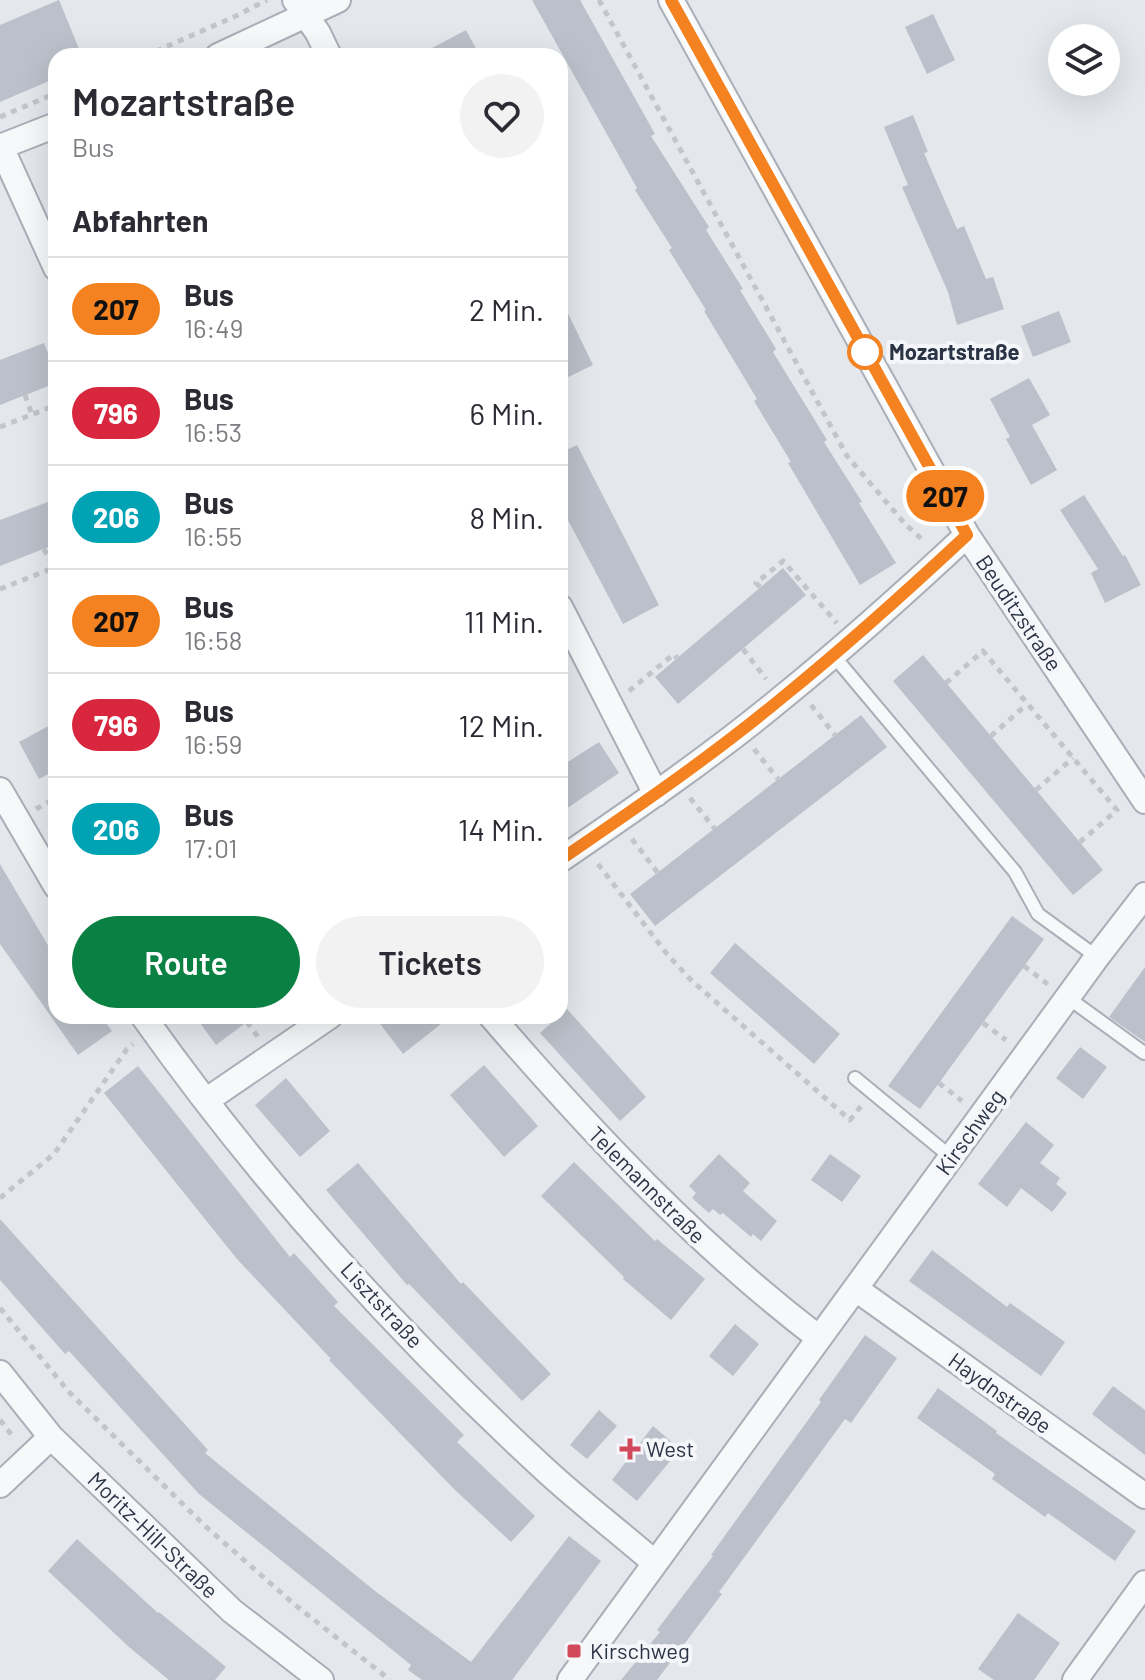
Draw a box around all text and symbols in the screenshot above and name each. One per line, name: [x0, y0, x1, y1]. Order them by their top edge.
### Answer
map controls: [1048, 24, 1120, 96]
button: layers: [1048, 24, 1120, 96]
button: heart: [460, 74, 544, 158]
text: Mozartstraße: [72, 78, 295, 124]
text: Bus: [72, 131, 114, 162]
text: Abfahrten: [72, 202, 208, 238]
text: Bus: [184, 276, 234, 312]
text: 2 Min.: [469, 291, 544, 327]
text: 207: [93, 292, 139, 326]
text: 16:49: [184, 312, 243, 343]
marker: Mozartstraße: [848, 335, 882, 369]
place label: Mozartstraße: [889, 338, 1020, 364]
text: Bus: [184, 380, 234, 416]
text: 6 Min.: [470, 395, 544, 431]
text: 796: [94, 396, 138, 430]
text: 16:53: [184, 416, 242, 447]
line badge: 207: [899, 470, 991, 522]
text: 207: [922, 479, 968, 513]
text: Bus: [184, 484, 234, 520]
text: 8 Min.: [469, 499, 544, 535]
text: 206: [93, 500, 139, 534]
text: 16:55: [184, 520, 242, 551]
street label: Beuditzstraße: [971, 549, 1068, 675]
text: Bus: [184, 588, 234, 624]
text: 11 Min.: [464, 603, 544, 639]
text: 207: [93, 604, 139, 638]
text: 16:58: [184, 624, 242, 655]
text: Bus: [184, 692, 234, 728]
text: 12 Min.: [458, 707, 544, 743]
text: 796: [94, 708, 138, 742]
text: 16:59: [184, 728, 242, 759]
text: Bus: [184, 796, 234, 832]
text: 14 Min.: [458, 811, 544, 847]
text: 206: [93, 812, 139, 846]
text: 17:01: [184, 832, 237, 863]
button: Route: [72, 916, 300, 1008]
button: Tickets: [316, 916, 544, 1008]
street label: Kirschweg: [929, 1083, 1009, 1179]
street label: Telemannstraße: [584, 1121, 711, 1248]
street label: Lisztstraße: [336, 1256, 429, 1353]
street label: Haydnstraße: [944, 1346, 1057, 1438]
place label: West: [646, 1435, 694, 1461]
marker: West: [621, 1440, 639, 1458]
street label: Moritz-Hill-Straße: [83, 1466, 224, 1603]
place label: Kirschweg: [590, 1637, 690, 1663]
marker: Kirschweg: [565, 1642, 583, 1660]

